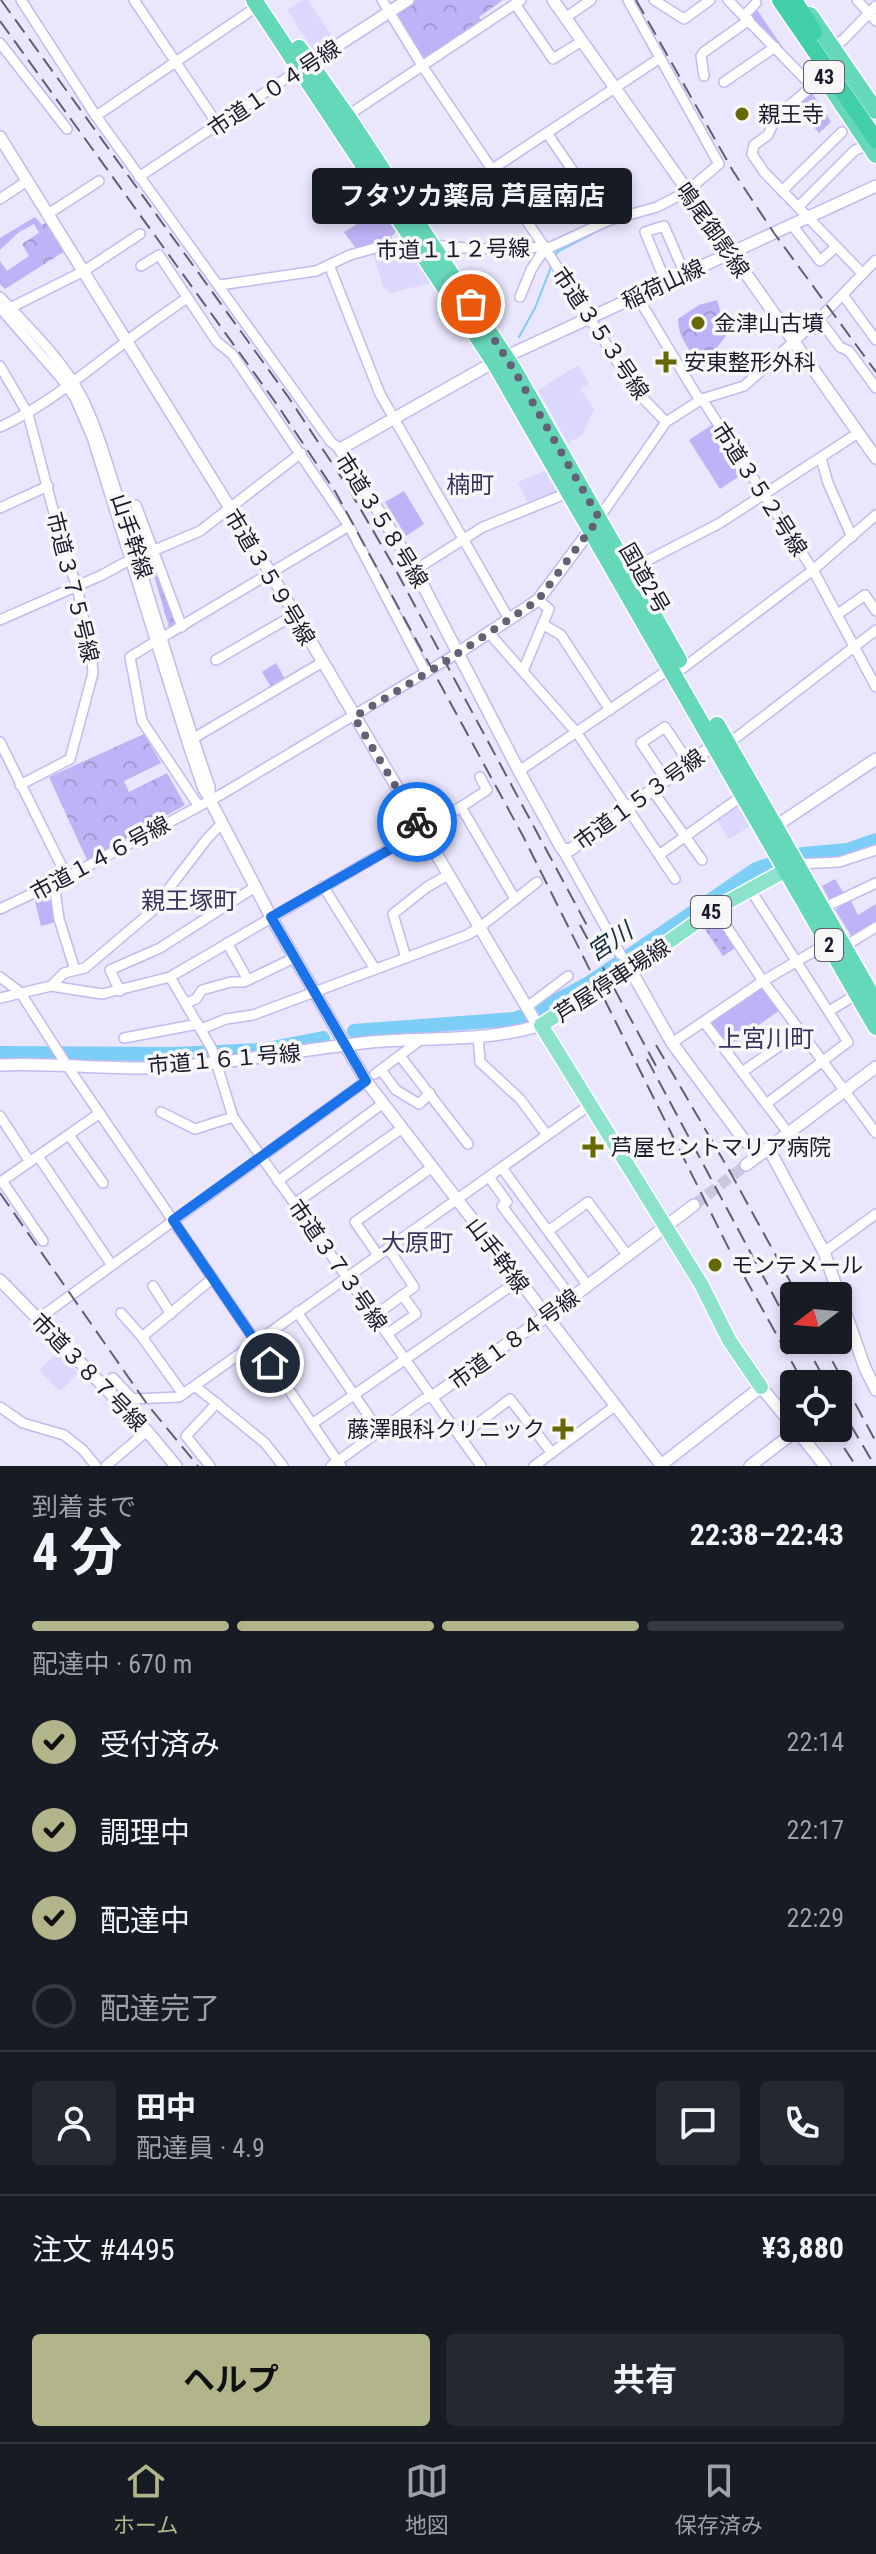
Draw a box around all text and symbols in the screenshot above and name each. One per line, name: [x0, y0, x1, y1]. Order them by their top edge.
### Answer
street label: 市道１０４号線: [203, 35, 345, 142]
road number: 43: [804, 61, 844, 93]
place label: 親王寺: [758, 102, 824, 127]
marker: 親王寺: [733, 105, 751, 123]
callout: フタツカ薬局 芦屋南店: [311, 168, 631, 224]
street label: 鳴尾御影線: [671, 178, 754, 283]
text: フタツカ薬局 芦屋南店: [339, 181, 605, 211]
street label: 市道１１２号線: [376, 236, 530, 263]
street label: 稲荷山線: [618, 255, 708, 314]
street label: 市道３５３号線: [547, 262, 654, 404]
pin: [437, 270, 505, 338]
icon: bag: [449, 282, 493, 326]
place label: 金津山古墳: [714, 311, 824, 336]
marker: 金津山古墳: [689, 314, 707, 332]
place label: 安東整形外科: [684, 350, 816, 375]
marker: 安東整形外科: [655, 351, 677, 373]
street label: 市道３５２号線: [707, 418, 812, 561]
street label: 市道３５８号線: [330, 448, 433, 592]
district label: 楠町: [446, 471, 494, 499]
street label: 山手幹線: [106, 490, 157, 582]
street label: 市道３５９号線: [219, 505, 320, 650]
street label: 市道３７５号線: [42, 509, 103, 665]
street label: 国道2号: [615, 539, 675, 618]
street label: 市道１５３号線: [570, 744, 709, 855]
courier: [377, 782, 457, 862]
icon: bike: [395, 800, 439, 844]
street label: 市道１４６号線: [26, 811, 174, 906]
district label: 親王塚町: [141, 887, 237, 915]
road number: 45: [691, 896, 731, 928]
water label: 宮川: [582, 915, 640, 967]
road number: 2: [815, 929, 843, 961]
street label: 芦屋停車場線: [550, 934, 674, 1027]
district label: 上宮川町: [718, 1025, 814, 1053]
street label: 市道１６１号線: [146, 1040, 302, 1079]
place label: 芦屋セントマリア病院: [611, 1135, 831, 1160]
marker: 芦屋セントマリア病院: [582, 1136, 604, 1158]
street label: 市道３７３号線: [283, 1195, 392, 1336]
street label: 山手幹線: [461, 1213, 534, 1298]
district label: 大原町: [381, 1229, 453, 1257]
place label: モンテメール: [731, 1253, 863, 1278]
marker: モンテメール: [706, 1256, 724, 1274]
north arrow: [780, 1282, 852, 1354]
map controls: [780, 1282, 852, 1442]
street label: 市道１８４号線: [445, 1284, 584, 1395]
street label: 市道３８７号線: [26, 1308, 151, 1436]
pin: [236, 1329, 304, 1397]
icon: home: [248, 1341, 292, 1385]
button: locate: [780, 1370, 852, 1442]
place label: 藤澤眼科クリニック: [347, 1417, 545, 1442]
marker: 藤澤眼科クリニック: [552, 1418, 574, 1440]
text: 到着まで: [32, 1492, 136, 1522]
text: 22:38–22:43: [690, 1517, 844, 1552]
text: 4 分: [32, 1522, 122, 1583]
text: 配達中 · 670 m: [32, 1649, 192, 1679]
icon: check: [32, 1720, 76, 1764]
text: 受付済み: [100, 1727, 220, 1762]
text: 22:14: [787, 1727, 844, 1757]
icon: check: [32, 1808, 76, 1852]
text: 調理中: [100, 1815, 190, 1850]
text: 22:17: [787, 1815, 844, 1845]
icon: check: [32, 1896, 76, 1940]
text: 配達中: [100, 1903, 190, 1938]
text: 22:29: [787, 1903, 844, 1933]
text: 配達完了: [100, 1991, 220, 2026]
button: person: [32, 2081, 116, 2165]
button: chat: [656, 2081, 740, 2165]
button: phone: [760, 2081, 844, 2165]
text: 田中: [136, 2090, 196, 2125]
text: 配達員 · 4.9: [136, 2133, 265, 2163]
text: ¥3,880: [762, 2230, 844, 2265]
text: 注文 #4495: [32, 2232, 175, 2267]
button: ヘルプ: [32, 2334, 430, 2426]
button: 共有: [446, 2334, 844, 2426]
tab: ホーム: [113, 2459, 178, 2539]
tab: 地図: [405, 2459, 449, 2539]
tab: 保存済み: [675, 2459, 763, 2539]

